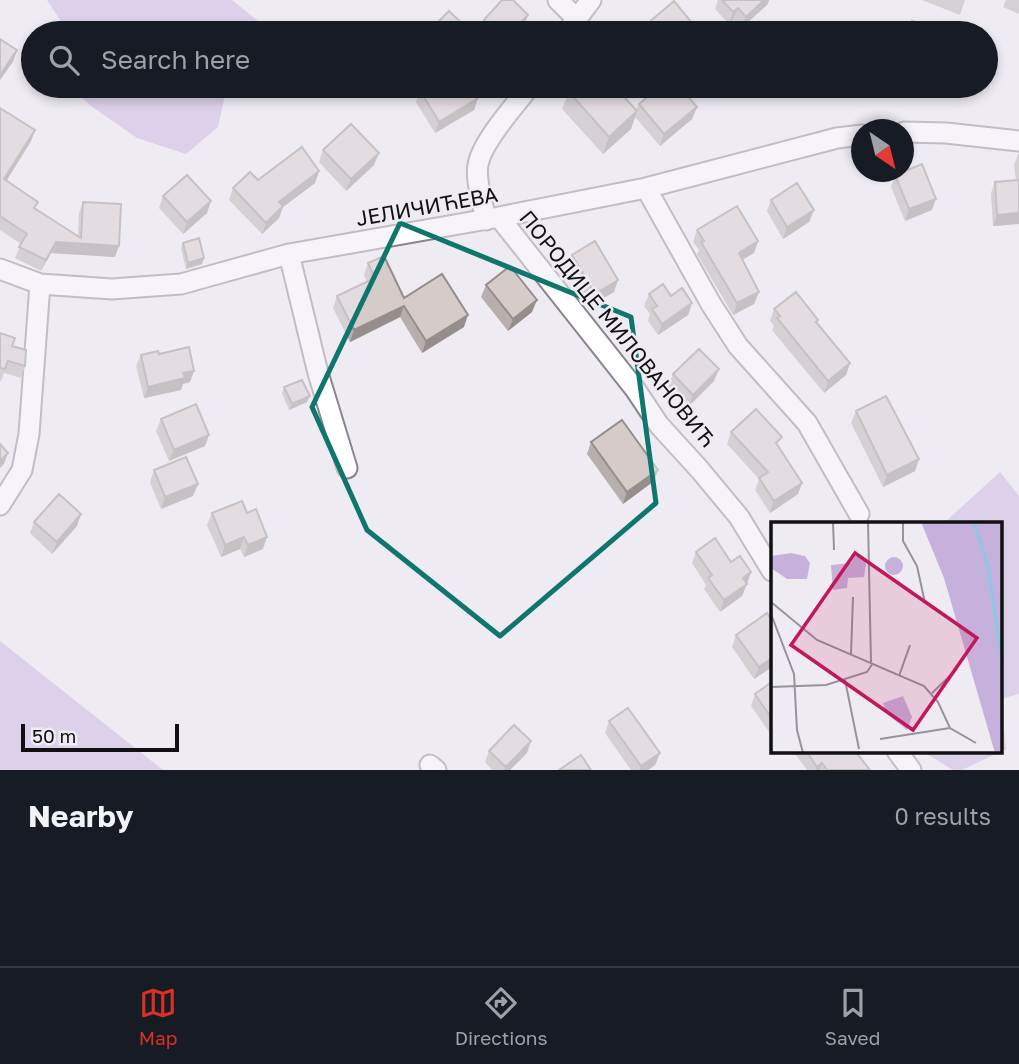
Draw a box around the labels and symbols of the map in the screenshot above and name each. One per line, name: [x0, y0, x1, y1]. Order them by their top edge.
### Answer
north arrow: [851, 119, 914, 182]
street label: ЈЕЛИЧИЋЕВА: [354, 181, 500, 231]
street label: ПОРОДИЦЕ МИЛОВАНОВИЋ: [514, 205, 721, 452]
inset map: [771, 522, 1002, 752]
scale bar: [21, 721, 178, 753]

